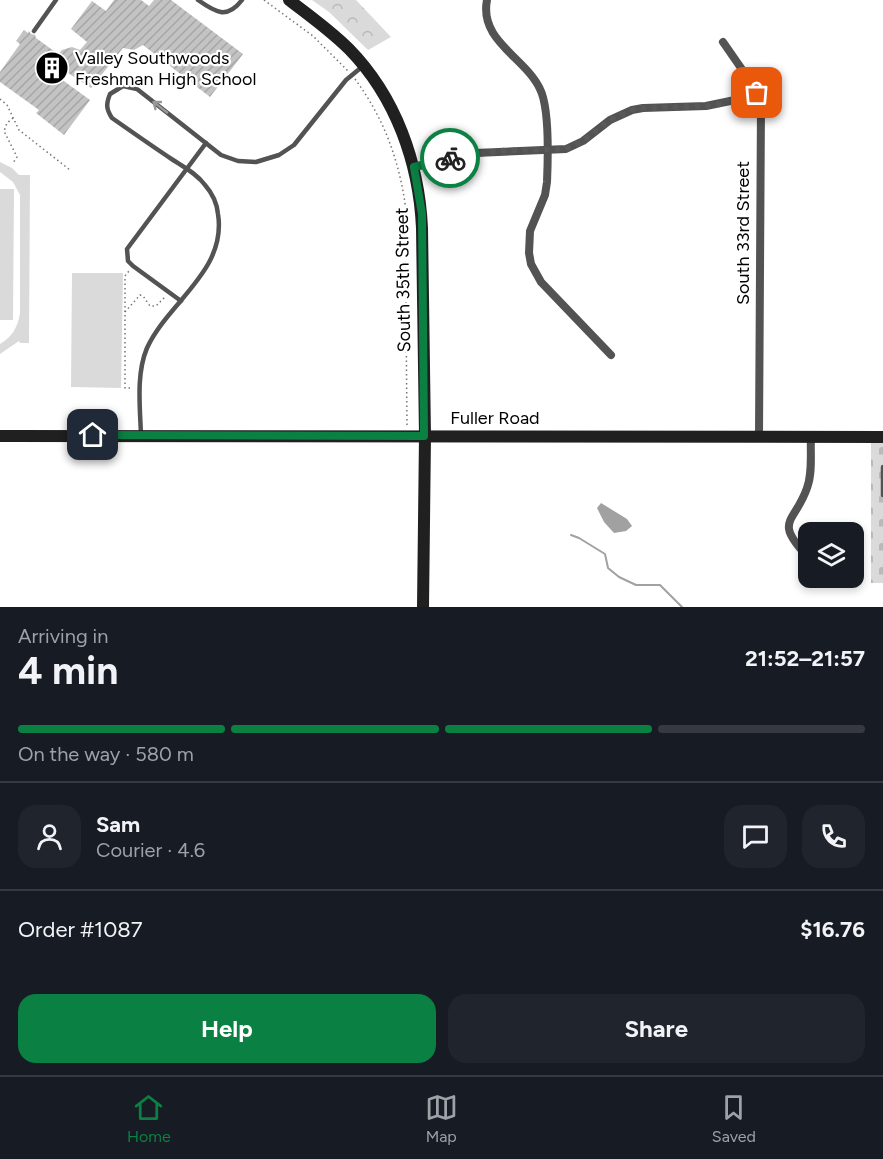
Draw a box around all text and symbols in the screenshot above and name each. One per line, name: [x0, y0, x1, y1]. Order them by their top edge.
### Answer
place label: Valley Southwoods Freshman High School: [75, 47, 256, 90]
building icon: Valley Southwoods Freshman High School: [34, 50, 70, 86]
pin: [731, 67, 782, 118]
icon: bag: [740, 76, 773, 109]
one-way arrow: [152, 100, 168, 113]
courier: [420, 128, 480, 188]
icon: bike: [434, 142, 467, 175]
street label: South 33rd Street: [732, 161, 754, 305]
street label: South 35th Street: [391, 207, 415, 353]
street label: Fuller Road: [450, 407, 540, 429]
pin: [67, 409, 118, 460]
icon: home: [76, 418, 109, 451]
map controls: [798, 522, 864, 588]
button: layers: [798, 522, 864, 588]
text: Arriving in: [18, 624, 108, 648]
text: 21:52–21:57: [745, 645, 865, 672]
text: 4 min: [18, 647, 118, 694]
text: On the way · 580 m: [18, 742, 194, 766]
button: person: [18, 805, 81, 868]
button: chat: [724, 805, 787, 868]
button: phone: [802, 805, 865, 868]
text: Sam: [96, 811, 140, 838]
text: Courier · 4.6: [96, 838, 205, 862]
text: Order #1087: [18, 916, 143, 943]
text: $16.76: [800, 916, 865, 943]
button: Help: [18, 994, 436, 1063]
button: Share: [448, 994, 865, 1063]
tab: Home: [127, 1091, 171, 1146]
tab: Map: [425, 1091, 458, 1146]
tab: Saved: [712, 1091, 756, 1146]

